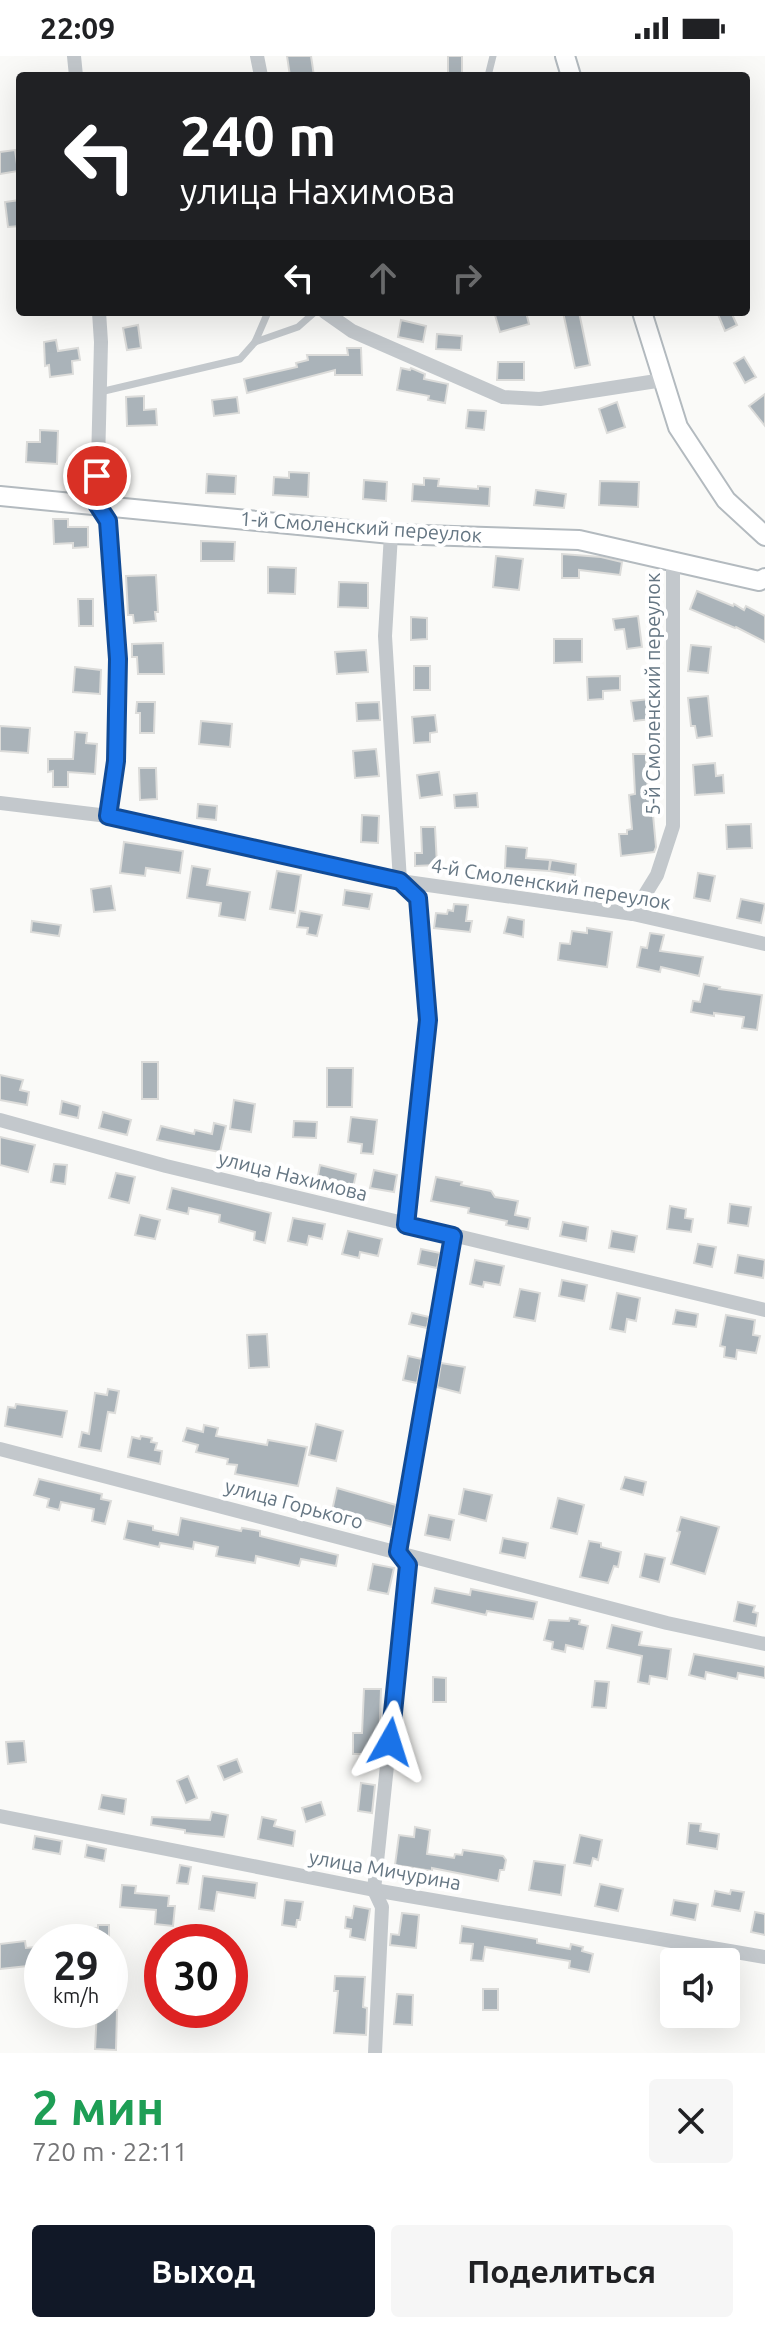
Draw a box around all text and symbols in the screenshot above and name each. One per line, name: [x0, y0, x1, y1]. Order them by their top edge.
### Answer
text: 22:09: [40, 11, 115, 45]
icon: left: [48, 104, 152, 208]
text: 240 m: [180, 104, 336, 167]
text: улица Нахимова: [180, 170, 455, 211]
icon: left: [277, 256, 321, 300]
icon: ahead: [361, 256, 405, 300]
icon: right: [445, 256, 489, 300]
pin: [63, 442, 131, 510]
icon: arrive: [75, 454, 119, 498]
street label: 1-й Смоленский переулок: [239, 507, 483, 546]
street label: 5-й Смоленский переулок: [641, 573, 664, 815]
street label: 4-й Смоленский переулок: [429, 853, 673, 914]
street label: улица Нахимова: [216, 1146, 370, 1205]
street label: улица Горького: [222, 1474, 366, 1533]
position arrow: [348, 1700, 432, 1784]
street label: улица Мичурина: [307, 1845, 463, 1894]
speed limit sign: 30: [144, 1924, 248, 2028]
text: 29: [53, 1943, 99, 1988]
map controls: [660, 1948, 740, 2028]
button: sound: [660, 1948, 740, 2028]
text: km/h: [53, 1984, 99, 2007]
button: close: [649, 2079, 733, 2163]
text: 2 мин: [32, 2080, 164, 2134]
text: 720 m · 22:11: [32, 2137, 188, 2166]
button: Выход: [32, 2225, 375, 2317]
button: Поделиться: [391, 2225, 733, 2317]

